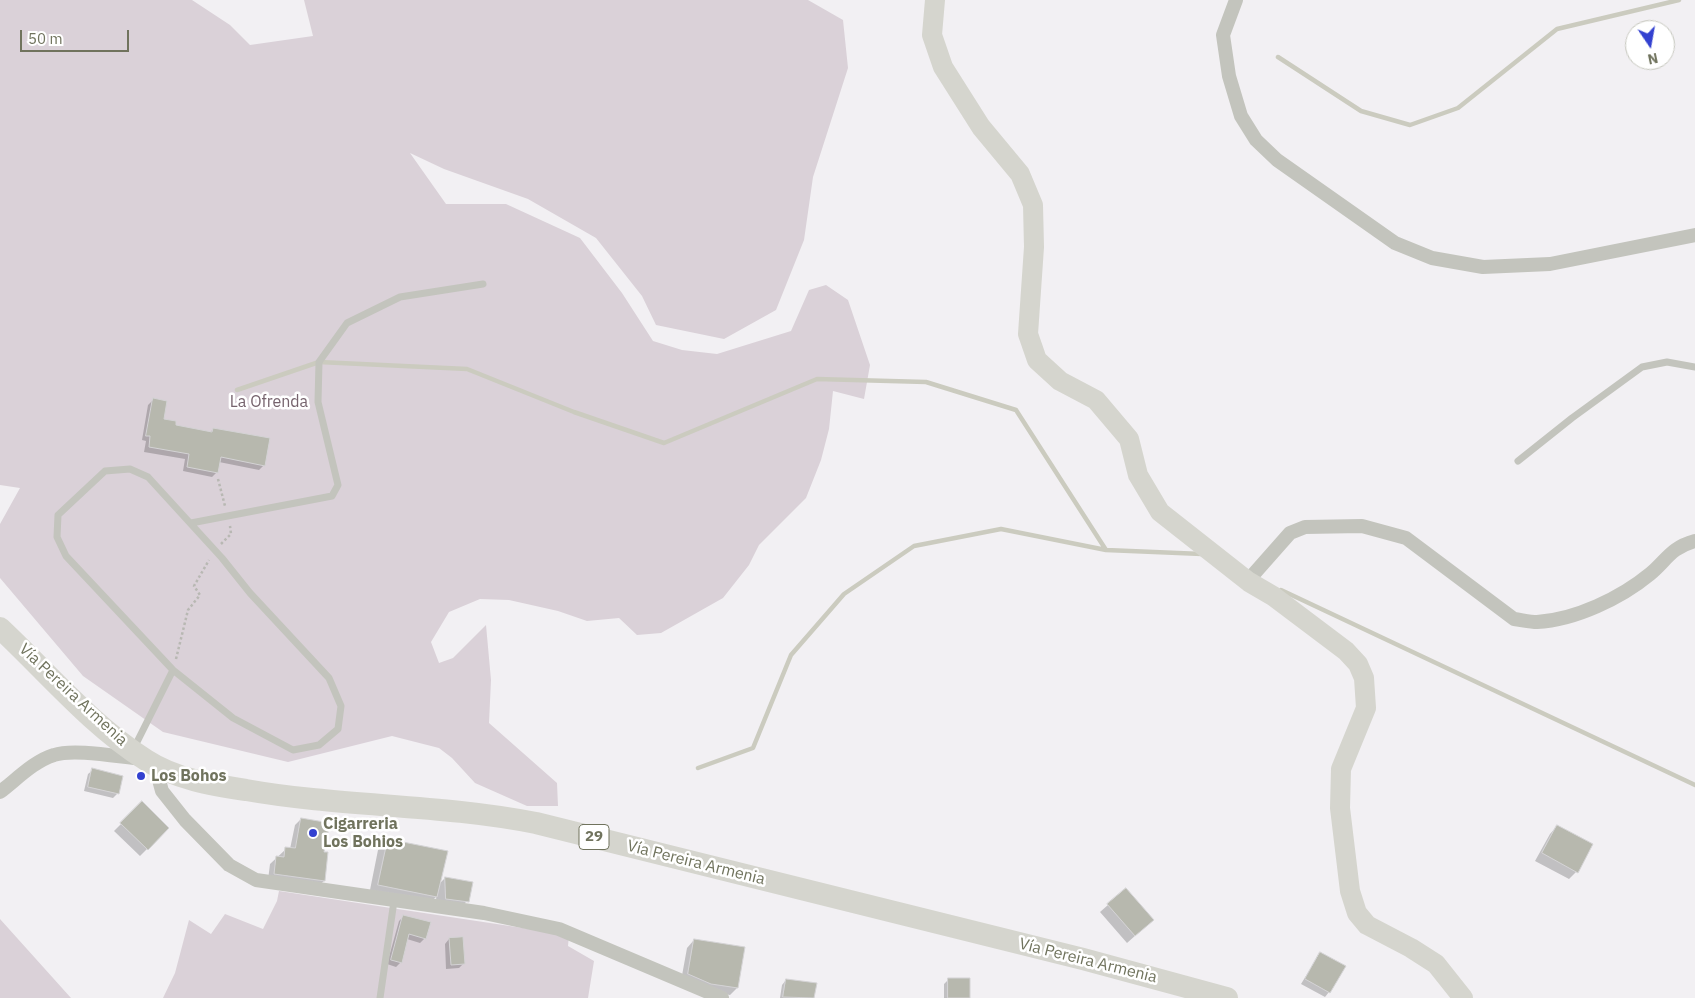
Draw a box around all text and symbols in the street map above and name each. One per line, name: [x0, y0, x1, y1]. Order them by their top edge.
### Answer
scale bar: [22, 20, 131, 52]
north arrow: [1625, 20, 1675, 70]
text: 50 m: [28, 29, 63, 48]
text: N: [1646, 49, 1660, 69]
park label: La Ofrenda: [230, 392, 308, 412]
street label: Vía Pereira Armenia: [15, 640, 131, 750]
place label: Los Bohos: [151, 766, 227, 786]
marker: Los Bohos: [135, 770, 147, 782]
place label: Cigarreria Los Bohios: [323, 814, 403, 852]
road number: 29: [579, 824, 609, 850]
marker: Cigarreria Los Bohios: [307, 827, 319, 839]
street label: Vía Pereira Armenia: [625, 837, 767, 889]
street label: Vía Pereira Armenia: [1017, 935, 1159, 987]

